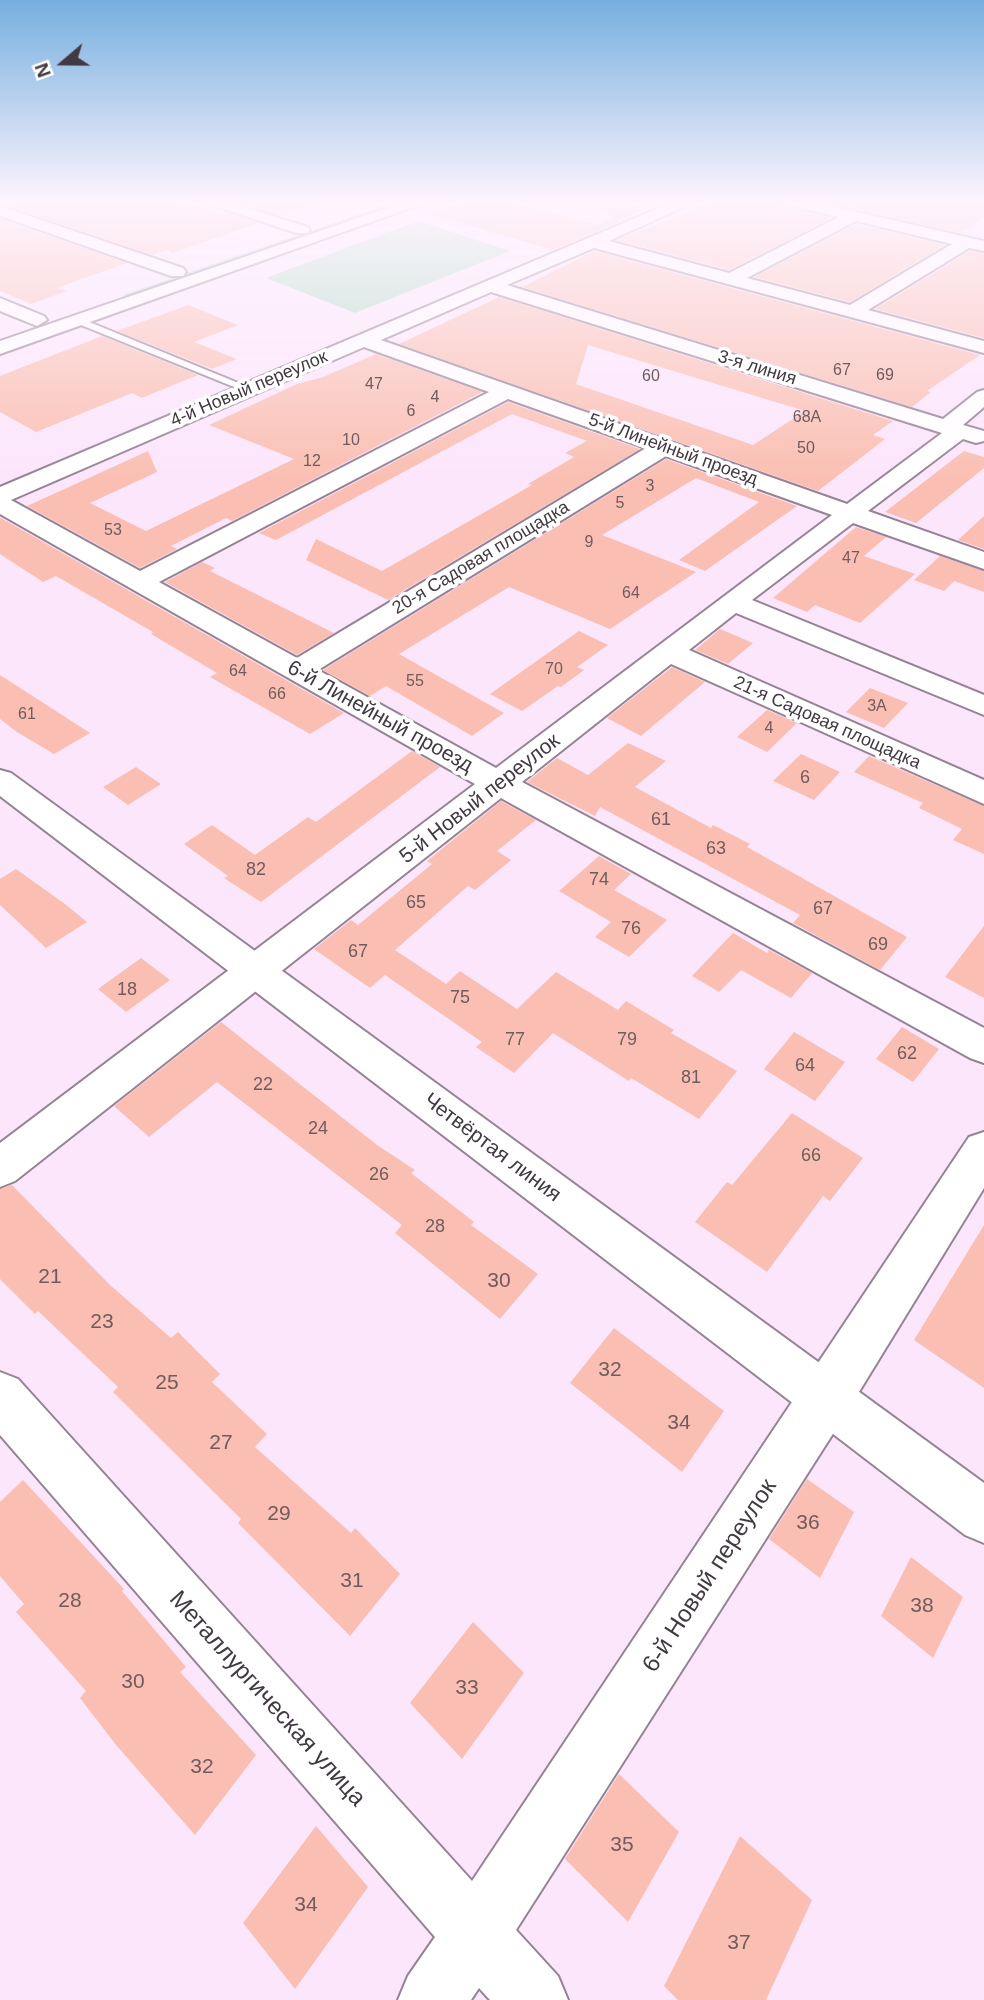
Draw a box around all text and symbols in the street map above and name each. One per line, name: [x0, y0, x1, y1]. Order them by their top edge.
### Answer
north arrow: [28, 28, 98, 98]
text: N: [31, 60, 55, 80]
street label: 4-й Новый переулок: [167, 346, 331, 432]
street label: 3-я линия: [715, 346, 799, 390]
house number: 67: [833, 361, 851, 381]
house number: 69: [876, 366, 894, 386]
house number: 60: [642, 367, 660, 387]
house number: 47: [365, 375, 383, 395]
house number: 4: [431, 388, 439, 408]
house number: 6: [407, 402, 415, 422]
house number: 68А: [793, 408, 821, 428]
street label: 5-й Линейный проезд: [585, 409, 761, 491]
house number: 10: [342, 431, 360, 451]
house number: 50: [797, 439, 815, 459]
house number: 12: [303, 452, 321, 472]
house number: 3: [646, 477, 654, 497]
house number: 5: [616, 494, 624, 514]
street label: 20-я Садовая площадка: [389, 497, 573, 619]
house number: 53: [104, 521, 122, 541]
house number: 9: [585, 533, 593, 553]
house number: 47: [842, 549, 860, 569]
house number: 64: [622, 584, 640, 604]
street label: 6-й Линейный проезд: [283, 655, 477, 779]
house number: 70: [545, 660, 563, 680]
house number: 64: [229, 662, 247, 682]
house number: 55: [406, 672, 424, 692]
street label: 21-я Садовая площадка: [730, 672, 924, 774]
house number: 66: [268, 685, 286, 705]
house number: 3А: [867, 697, 887, 717]
house number: 61: [18, 705, 36, 725]
house number: 4: [765, 719, 773, 739]
street label: 5-й Новый переулок: [395, 729, 565, 869]
house number: 6: [800, 767, 810, 789]
house number: 61: [651, 809, 671, 831]
house number: 63: [706, 838, 726, 860]
house number: 82: [246, 859, 266, 881]
house number: 74: [589, 869, 609, 891]
house number: 65: [406, 892, 426, 914]
house number: 67: [813, 898, 833, 920]
house number: 76: [621, 918, 641, 940]
house number: 69: [868, 934, 888, 956]
house number: 67: [348, 941, 368, 963]
house number: 18: [117, 979, 137, 1001]
house number: 75: [450, 987, 470, 1009]
house number: 77: [505, 1029, 525, 1051]
house number: 79: [617, 1029, 637, 1051]
house number: 62: [897, 1043, 917, 1065]
house number: 64: [795, 1055, 815, 1077]
house number: 81: [681, 1067, 701, 1089]
house number: 22: [253, 1074, 273, 1096]
street label: Четвёртая линия: [418, 1088, 566, 1208]
house number: 24: [308, 1118, 328, 1140]
house number: 66: [801, 1145, 821, 1167]
house number: 26: [369, 1164, 389, 1186]
house number: 28: [425, 1216, 445, 1238]
house number: 21: [38, 1264, 62, 1290]
house number: 30: [487, 1268, 511, 1294]
house number: 23: [90, 1309, 114, 1335]
house number: 32: [598, 1357, 622, 1383]
house number: 25: [155, 1370, 179, 1396]
house number: 34: [667, 1410, 691, 1436]
house number: 27: [209, 1430, 233, 1456]
street label: 6-й Новый переулок: [637, 1474, 783, 1678]
house number: 29: [267, 1501, 291, 1527]
house number: 36: [796, 1510, 820, 1536]
house number: 31: [340, 1568, 364, 1594]
street label: Металлургическая улица: [163, 1585, 371, 1813]
house number: 28: [58, 1588, 82, 1614]
house number: 38: [910, 1593, 934, 1619]
house number: 30: [121, 1669, 145, 1695]
house number: 33: [455, 1675, 479, 1701]
house number: 32: [190, 1754, 214, 1780]
house number: 35: [610, 1832, 634, 1858]
house number: 34: [294, 1892, 318, 1918]
house number: 37: [727, 1930, 751, 1956]

